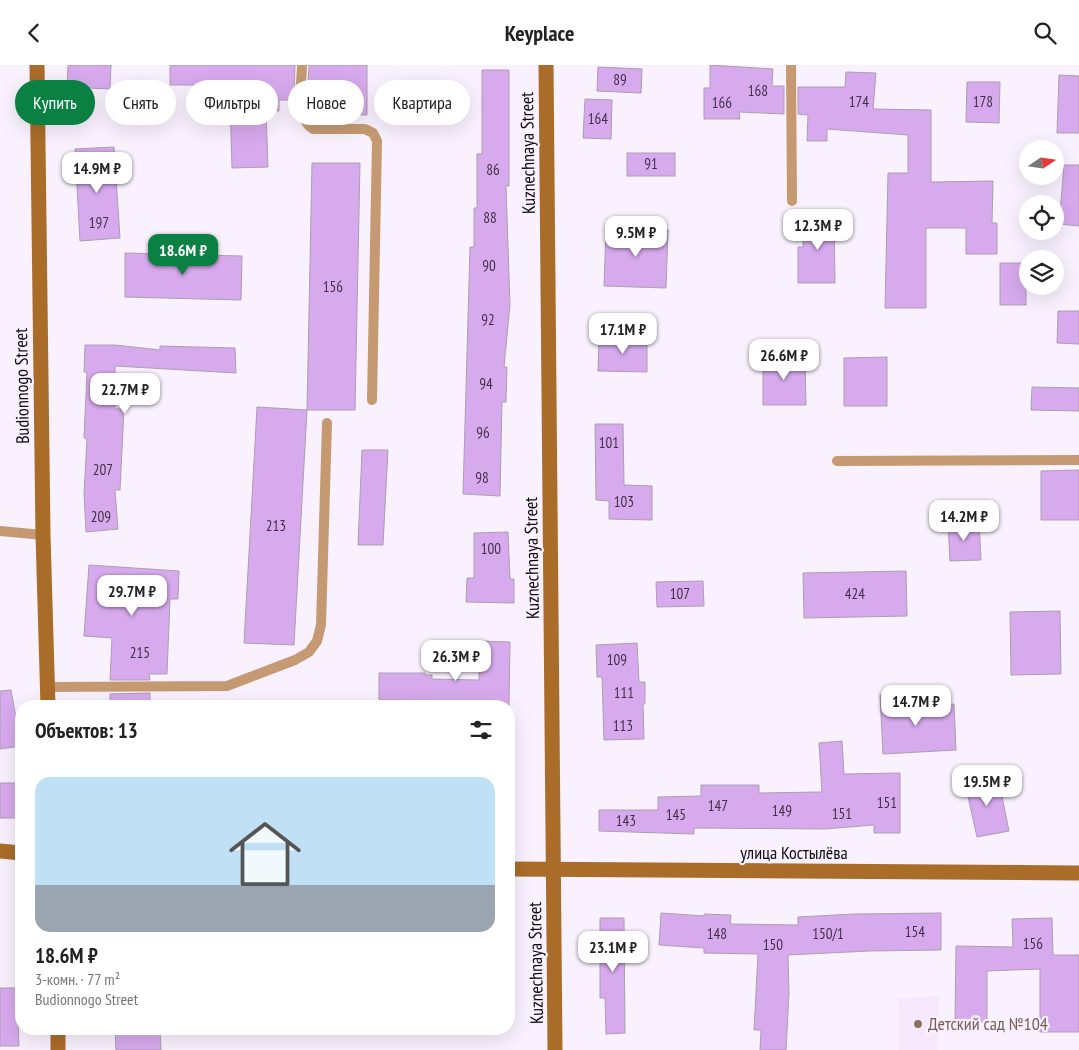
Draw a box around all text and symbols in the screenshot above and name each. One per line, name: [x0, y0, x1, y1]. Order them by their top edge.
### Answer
icon: back: [20, 19, 48, 47]
text: Keyplace: [505, 19, 574, 47]
icon: search: [1031, 19, 1059, 47]
house number: 89: [613, 70, 627, 89]
chip: Купить: [15, 80, 95, 125]
chip: Снять: [105, 80, 176, 125]
chip: Фильтры: [186, 80, 278, 125]
chip: Новое: [288, 80, 364, 125]
chip: Квартира: [374, 80, 470, 125]
house number: 168: [748, 81, 768, 100]
street label: Kuznechnaya Street: [515, 92, 540, 214]
house number: 174: [849, 92, 869, 111]
house number: 178: [973, 92, 993, 111]
house number: 166: [712, 93, 732, 112]
house number: 164: [588, 109, 608, 128]
north arrow: [1019, 140, 1064, 185]
map controls: [1019, 140, 1064, 295]
pin: 14.9M ₽: [51, 151, 143, 194]
house number: 91: [644, 154, 658, 173]
text: 14.9M ₽: [73, 158, 121, 178]
house number: 86: [486, 160, 500, 179]
button: locate: [1019, 195, 1064, 240]
house number: 88: [483, 208, 497, 227]
pin: 12.3M ₽: [772, 209, 864, 251]
house number: 197: [89, 213, 109, 232]
pin: 9.5M ₽: [595, 215, 677, 258]
text: 12.3M ₽: [794, 215, 842, 235]
text: 9.5M ₽: [616, 222, 656, 242]
pin: 18.6M ₽: [137, 233, 229, 276]
text: 18.6M ₽: [159, 240, 207, 260]
button: layers: [1019, 250, 1064, 295]
house number: 90: [482, 256, 496, 275]
house number: 156: [323, 277, 343, 296]
house number: 92: [481, 310, 495, 329]
pin: 17.1M ₽: [577, 313, 669, 355]
text: 17.1M ₽: [600, 319, 646, 339]
street label: Budionnogo Street: [9, 328, 34, 444]
pin: 26.6M ₽: [738, 339, 830, 381]
text: 26.6M ₽: [760, 345, 808, 365]
pin: 22.7M ₽: [79, 373, 171, 415]
house number: 94: [479, 374, 493, 393]
text: 22.7M ₽: [101, 379, 149, 399]
house number: 96: [476, 423, 490, 442]
house number: 101: [599, 433, 619, 452]
house number: 207: [93, 460, 113, 479]
house number: 98: [475, 468, 489, 487]
house number: 103: [614, 492, 634, 511]
street label: Kuznechnaya Street: [519, 497, 544, 619]
pin: 14.2M ₽: [918, 499, 1010, 542]
text: 14.2M ₽: [940, 506, 988, 526]
house number: 209: [91, 507, 111, 526]
house number: 213: [266, 516, 286, 535]
house number: 100: [481, 539, 501, 558]
pin: 29.7M ₽: [86, 575, 178, 617]
text: 29.7M ₽: [108, 581, 156, 601]
house number: 107: [670, 584, 690, 603]
house number: 424: [845, 584, 865, 603]
pin: 26.3M ₽: [410, 639, 502, 682]
house number: 215: [130, 643, 150, 662]
text: 26.3M ₽: [432, 646, 480, 666]
house number: 109: [607, 650, 627, 669]
house number: 111: [614, 683, 634, 702]
pin: 14.7M ₽: [870, 685, 962, 727]
text: 14.7M ₽: [892, 691, 940, 711]
icon: filters: [467, 716, 495, 744]
house number: 113: [613, 716, 633, 735]
text: Объектов: 13: [35, 717, 138, 744]
pin: 19.5M ₽: [941, 765, 1033, 807]
text: 19.5M ₽: [963, 771, 1011, 791]
house number: 151: [877, 793, 897, 812]
house number: 147: [708, 796, 728, 815]
house number: 149: [772, 801, 792, 820]
house number: 151: [832, 804, 852, 823]
house number: 145: [666, 805, 686, 824]
icon: home: [220, 809, 310, 899]
house number: 143: [616, 811, 636, 830]
street label: улица Костылёва: [740, 841, 848, 864]
street label: Kuznechnaya Street: [523, 902, 548, 1024]
house number: 154: [905, 922, 925, 941]
house number: 148: [707, 924, 727, 943]
house number: 150/1: [812, 924, 844, 943]
pin: 23.1M ₽: [567, 931, 659, 973]
house number: 156: [1023, 934, 1043, 953]
house number: 150: [763, 935, 783, 954]
text: 23.1M ₽: [589, 937, 637, 957]
text: 18.6M ₽: [35, 942, 98, 969]
text: 3-комн. · 77 m²: [35, 969, 120, 989]
text: Budionnogo Street: [35, 989, 138, 1009]
place label: Детский сад №104: [928, 1012, 1048, 1035]
marker: Детский сад №104: [912, 1018, 924, 1030]

